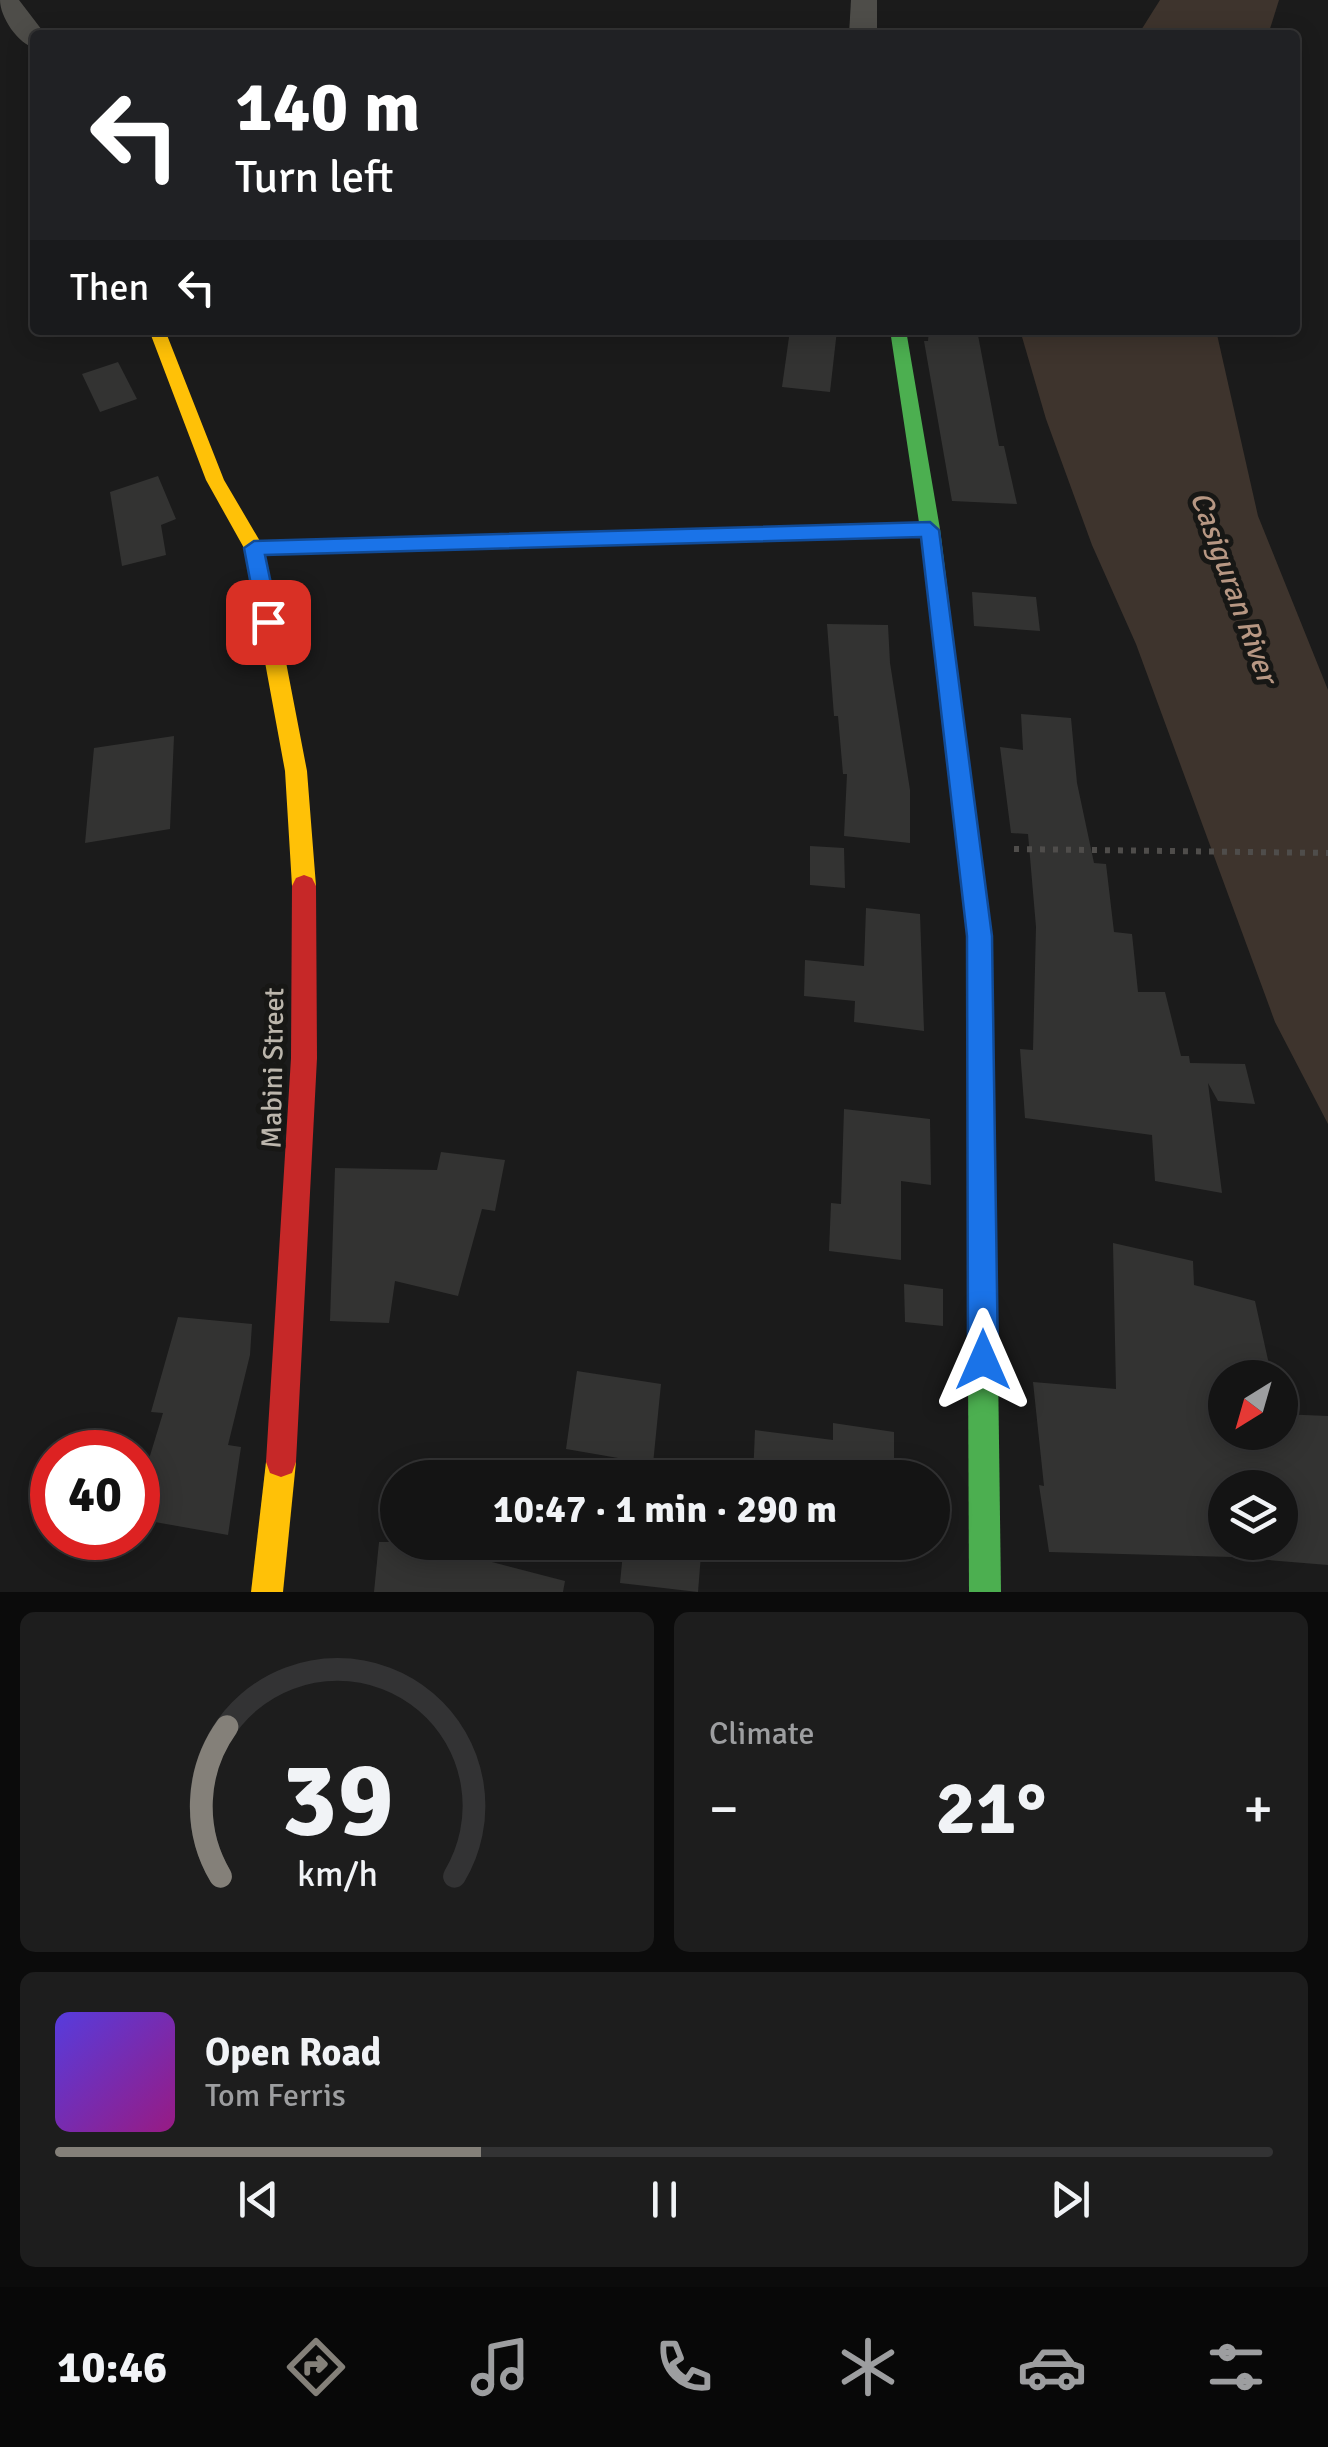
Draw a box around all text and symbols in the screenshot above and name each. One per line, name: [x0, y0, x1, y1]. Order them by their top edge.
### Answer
text: 140 m: [235, 64, 420, 150]
icon: left: [70, 70, 200, 200]
text: Turn left: [235, 150, 394, 205]
icon: left: [169, 260, 224, 315]
text: Then: [70, 264, 149, 311]
water label: Casiguran River: [1182, 486, 1287, 692]
pin: [226, 580, 311, 665]
icon: arrive: [241, 595, 296, 650]
street label: Mabini Street: [255, 987, 291, 1149]
position arrow: [931, 1308, 1035, 1412]
north arrow: [1208, 1360, 1298, 1450]
map controls: [1208, 1360, 1298, 1560]
speed limit sign: 40: [30, 1430, 160, 1560]
button: layers: [1208, 1470, 1298, 1560]
text: 10:47 · 1 min · 290 m: [493, 1486, 837, 1533]
text: Climate: [709, 1714, 815, 1753]
text: 39: [281, 1736, 393, 1864]
text: 21°: [936, 1762, 1047, 1855]
text: −: [709, 1775, 739, 1843]
text: +: [1243, 1775, 1273, 1843]
text: km/h: [297, 1852, 377, 1896]
text: Open Road: [205, 2029, 381, 2076]
text: Tom Ferris: [205, 2076, 346, 2115]
icon: previous: [231, 2172, 286, 2227]
icon: pause: [637, 2172, 692, 2227]
icon: next: [1043, 2172, 1098, 2227]
icon: directions: [281, 2332, 351, 2402]
icon: music: [465, 2332, 535, 2402]
icon: phone: [649, 2332, 719, 2402]
icon: climate: [833, 2332, 903, 2402]
icon: car: [1017, 2332, 1087, 2402]
icon: filters: [1201, 2332, 1271, 2402]
text: 10:46: [57, 2340, 167, 2395]

